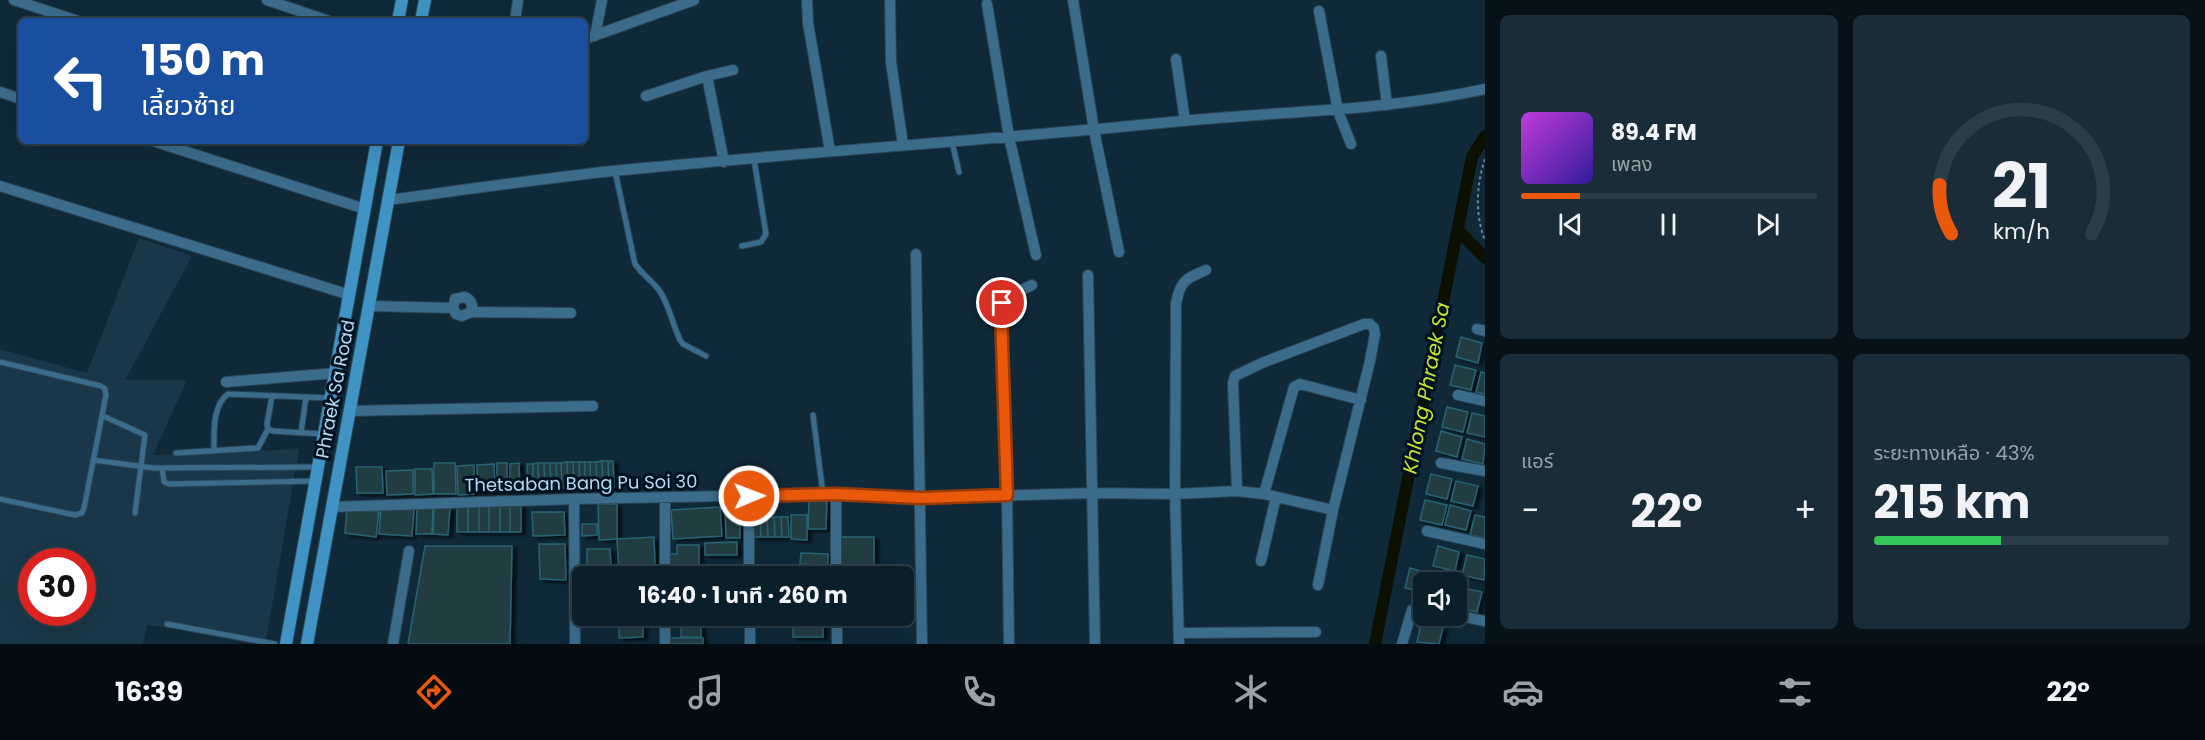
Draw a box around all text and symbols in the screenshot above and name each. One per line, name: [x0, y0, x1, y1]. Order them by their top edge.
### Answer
text: 150 m: [141, 31, 265, 90]
icon: left: [42, 42, 120, 120]
text: เลี้ยวซ้าย: [141, 87, 235, 124]
text: 89.4 FM: [1611, 117, 1697, 148]
text: 21: [1992, 142, 2051, 230]
text: เพลง: [1611, 150, 1653, 178]
icon: previous: [1554, 208, 1587, 241]
icon: pause: [1652, 208, 1685, 241]
icon: next: [1751, 208, 1784, 241]
text: km/h: [1993, 216, 2050, 247]
pin: [976, 277, 1027, 328]
icon: arrive: [985, 286, 1018, 319]
water label: Khlong Phraek Sa: [1396, 300, 1456, 476]
street label: Phraek Sa Road: [309, 318, 361, 460]
text: ระยะทางเหลือ · 43%: [1874, 439, 2035, 467]
text: แอร์: [1521, 447, 1553, 475]
position arrow: [717, 464, 781, 528]
street label: Thetsaban Bang Pu Soi 30: [464, 468, 698, 498]
text: 215 km: [1874, 471, 2030, 534]
text: 22°: [1630, 480, 1703, 543]
text: −: [1521, 487, 1539, 534]
text: +: [1794, 487, 1817, 534]
speed limit sign: 30: [18, 548, 96, 626]
map controls: [1413, 572, 1467, 626]
button: sound: [1413, 572, 1467, 626]
text: 16:40 · 1 นาที · 260 m: [638, 580, 848, 611]
icon: directions: [413, 671, 455, 713]
icon: music: [685, 671, 727, 713]
icon: phone: [958, 671, 1000, 713]
icon: climate: [1230, 671, 1272, 713]
icon: car: [1502, 671, 1544, 713]
icon: filters: [1774, 671, 1816, 713]
text: 16:39: [115, 673, 183, 710]
text: 22°: [2046, 673, 2090, 710]

